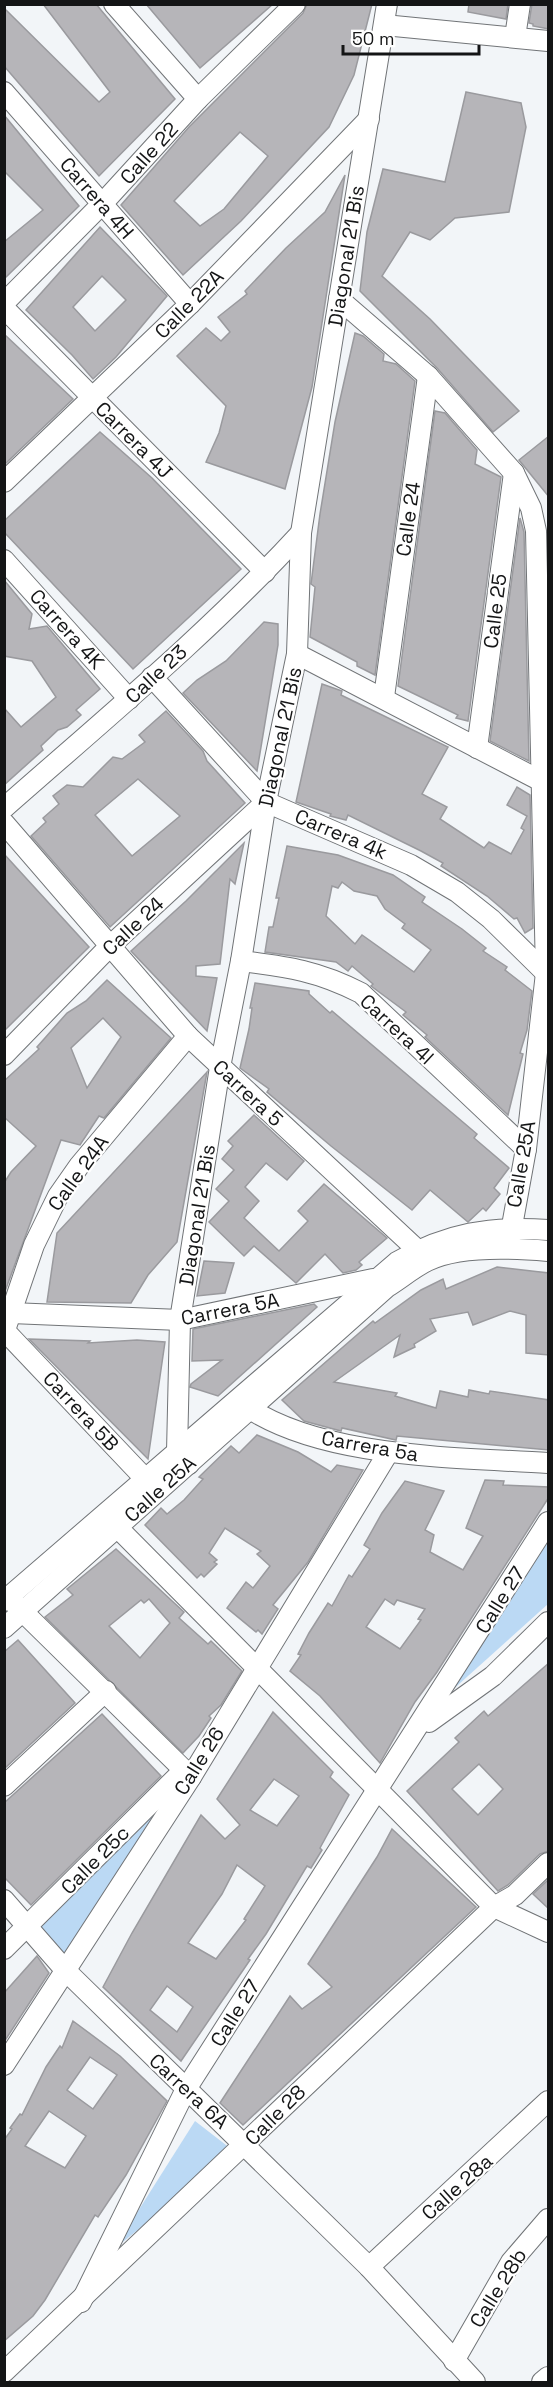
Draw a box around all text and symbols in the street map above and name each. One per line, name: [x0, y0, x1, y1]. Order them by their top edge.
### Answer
scale bar: [343, 18, 480, 56]
text: 50 m: [352, 27, 394, 50]
street label: Calle 22: [114, 116, 184, 190]
street label: Carrera 4H: [54, 152, 140, 244]
street label: Diagonal 21 Bis: [322, 184, 370, 328]
street label: Calle 22A: [149, 263, 230, 344]
street label: Carrera 4J: [90, 396, 178, 484]
street label: Calle 24: [390, 480, 426, 558]
street label: Calle 25: [478, 572, 512, 650]
street label: Carrera 4K: [24, 583, 110, 675]
street label: Calle 23: [120, 639, 192, 709]
street label: Diagonal 21 Bis: [252, 665, 308, 809]
street label: Carrera 4k: [291, 803, 391, 865]
street label: Calle 24: [97, 891, 169, 961]
street label: Carrera 4l: [354, 988, 440, 1070]
street label: Carrera 5: [207, 1054, 289, 1132]
street label: Calle 25A: [501, 1118, 541, 1209]
street label: Calle 24A: [42, 1130, 115, 1216]
street label: Diagonal 21 Bis: [173, 1143, 221, 1287]
street label: Carrera 5A: [179, 1287, 282, 1331]
street label: Carrera 5B: [37, 1366, 125, 1456]
street label: Carrera 5a: [319, 1425, 421, 1467]
street label: Calle 25A: [119, 1450, 202, 1528]
street label: Calle 27: [469, 1562, 531, 1638]
street label: Calle 26: [168, 1722, 230, 1800]
street label: Calle 25c: [55, 1820, 135, 1900]
street label: Calle 27: [204, 1975, 266, 2051]
street label: Carrera 6A: [144, 2048, 235, 2135]
street label: Calle 28: [239, 2079, 311, 2151]
street label: Calle 28a: [416, 2148, 498, 2226]
street label: Calle 28b: [464, 2244, 532, 2332]

